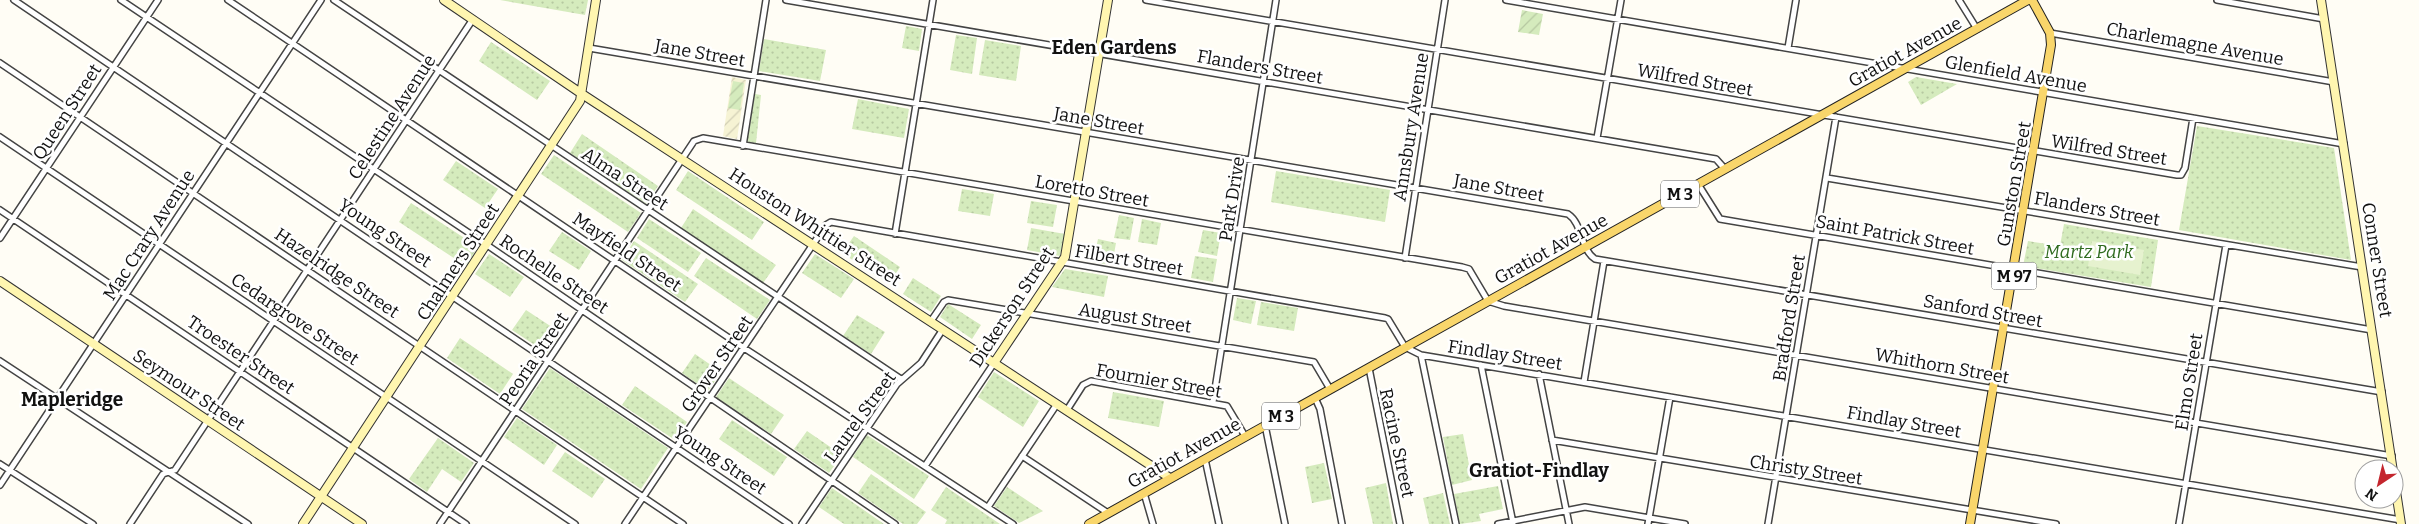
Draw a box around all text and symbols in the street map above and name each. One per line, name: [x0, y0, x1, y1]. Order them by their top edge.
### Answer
street label: Gratiot Avenue: [1844, 12, 1966, 92]
street label: Charlemagne Avenue: [2105, 18, 2285, 70]
street label: Jane Street: [652, 34, 747, 72]
district label: Eden Gardens: [1051, 36, 1177, 59]
street label: Flanders Street: [1195, 45, 1325, 89]
street label: Celestine Avenue: [343, 50, 441, 184]
street label: Annsbury Avenue: [1388, 51, 1434, 203]
street label: Glenfield Avenue: [1943, 51, 2089, 97]
street label: Queen Street: [28, 59, 106, 164]
street label: Wilfred Street: [1635, 59, 1755, 101]
street label: Jane Street: [1051, 102, 1146, 140]
street label: Gunston Street: [1992, 119, 2036, 248]
street label: Wilfred Street: [2049, 130, 2169, 170]
street label: Alma Street: [577, 143, 673, 215]
street label: Park Drive: [1214, 155, 1250, 243]
street label: Houston Whittier Street: [725, 163, 906, 291]
street label: Mac Crary Avenue: [99, 166, 199, 304]
street label: Jane Street: [1451, 169, 1546, 207]
street label: Loretto Street: [1033, 170, 1151, 212]
road number: M 3: [1661, 180, 1699, 208]
street label: Flanders Street: [2032, 187, 2162, 231]
street label: Young Street: [334, 194, 436, 272]
street label: Chalmers Street: [412, 199, 504, 325]
street label: Conner Street: [2357, 201, 2397, 320]
street label: Mayfield Street: [568, 208, 686, 297]
street label: Gratiot Avenue: [1490, 209, 1612, 289]
street label: Saint Patrick Street: [1814, 210, 1976, 260]
street label: Hazelridge Street: [271, 223, 404, 323]
street label: Rochelle Street: [495, 230, 613, 319]
street label: Filbert Street: [1073, 240, 1185, 280]
park label: Martz Park: [2044, 241, 2134, 263]
street label: Dickerson Street: [965, 242, 1059, 371]
street label: Bradford Street: [1768, 252, 1810, 383]
road number: M 97: [1992, 262, 2036, 290]
street label: Cedargrove Street: [227, 268, 364, 370]
street label: Sanford Street: [1922, 290, 2045, 332]
street label: August Street: [1077, 298, 1194, 338]
street label: Peoria Street: [495, 308, 574, 410]
street label: Troester Street: [183, 311, 299, 399]
street label: Grover Street: [677, 311, 758, 417]
street label: Elmo Street: [2170, 331, 2208, 432]
street label: Findlay Street: [1446, 335, 1564, 375]
street label: Whithorn Street: [1873, 343, 2011, 389]
street label: Seymour Street: [129, 344, 250, 436]
street label: Fournier Street: [1094, 359, 1224, 403]
street label: Laurel Street: [819, 367, 901, 467]
street label: Racine Street: [1375, 386, 1419, 500]
district label: Mapleridge: [21, 388, 123, 411]
street label: Findlay Street: [1845, 401, 1963, 443]
road number: M 3: [1262, 402, 1300, 430]
street label: Gratiot Avenue: [1123, 413, 1245, 493]
street label: Young Street: [669, 421, 771, 499]
street label: Christy Street: [1748, 450, 1865, 490]
district label: Gratiot-Findlay: [1469, 459, 1609, 482]
north arrow: [2354, 459, 2404, 509]
text: N: [2362, 484, 2381, 504]

